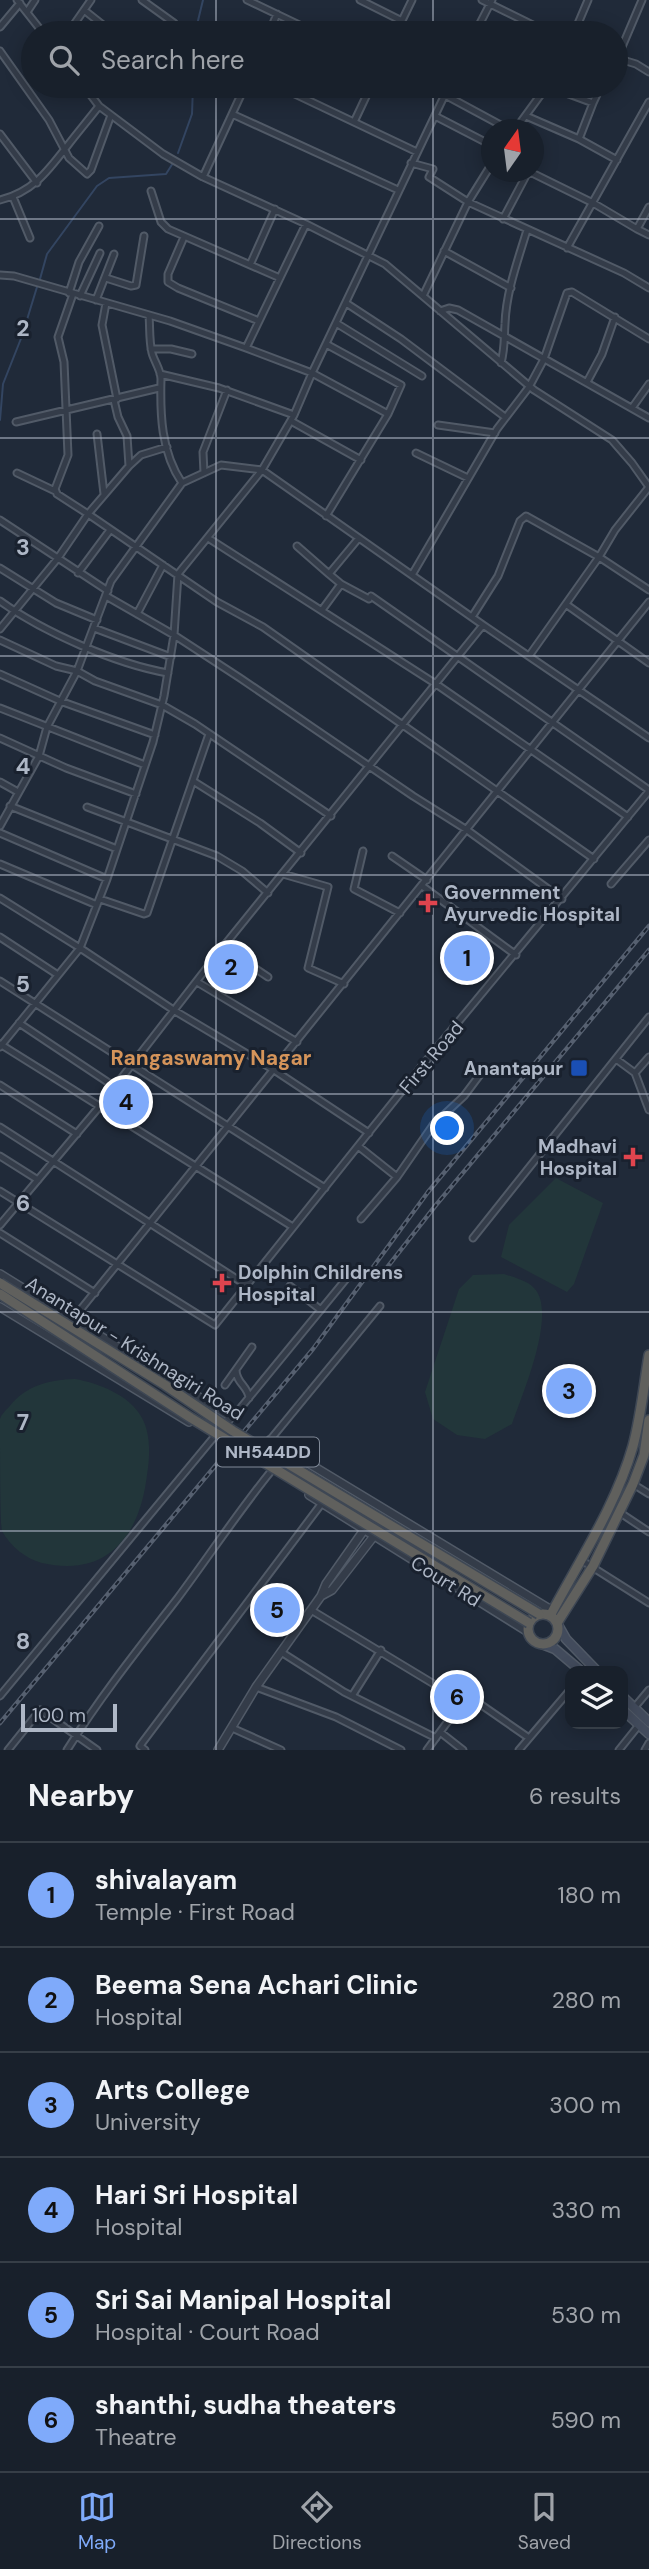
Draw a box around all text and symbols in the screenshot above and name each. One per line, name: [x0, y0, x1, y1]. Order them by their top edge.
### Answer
search box: [21, 21, 628, 98]
icon: search: [45, 41, 83, 79]
text: Search here: [101, 43, 244, 77]
north arrow: [481, 119, 544, 182]
text: 2: [16, 313, 30, 343]
text: 3: [16, 532, 30, 562]
text: 4: [16, 751, 31, 781]
place label: Government Ayurvedic Hospital: [444, 880, 620, 927]
marker: Government Ayurvedic Hospital: [418, 893, 438, 913]
pin: 1: [444, 932, 490, 984]
pin: 2: [208, 941, 254, 993]
text: 5: [16, 969, 30, 999]
street label: First Road: [394, 1016, 469, 1099]
district label: Rangaswamy Nagar: [111, 1044, 312, 1072]
place label: Anantapur: [464, 1056, 563, 1081]
marker: Anantapur: [569, 1058, 589, 1078]
pin: 4: [103, 1076, 149, 1128]
your location: [430, 1111, 464, 1145]
place label: Madhavi Hospital: [538, 1134, 617, 1181]
marker: Madhavi Hospital: [623, 1147, 643, 1167]
text: 6: [16, 1188, 30, 1218]
place label: Dolphin Childrens Hospital: [238, 1260, 403, 1307]
street label: Anantapur - Krishnagiri Road: [21, 1271, 249, 1426]
marker: Dolphin Childrens Hospital: [212, 1273, 232, 1293]
pin: 3: [546, 1365, 592, 1417]
text: 7: [17, 1407, 29, 1437]
road number: NH544DD: [217, 1437, 319, 1466]
street label: Court Rd: [406, 1550, 485, 1613]
pin: 5: [254, 1584, 300, 1636]
text: 8: [16, 1626, 30, 1656]
map controls: [565, 1666, 628, 1729]
button: layers: [565, 1666, 628, 1729]
pin: 6: [434, 1671, 480, 1723]
scale bar: [21, 1701, 117, 1733]
text: 100 m: [32, 1703, 86, 1728]
text: Nearby: [28, 1776, 134, 1815]
text: 6 results: [529, 1781, 621, 1811]
text: shivalayam: [95, 1863, 237, 1897]
text: 1: [47, 1880, 55, 1910]
text: 180 m: [557, 1880, 621, 1910]
text: Temple · First Road: [95, 1897, 295, 1927]
text: Beema Sena Achari Clinic: [95, 1968, 418, 2002]
text: 2: [44, 1985, 58, 2015]
text: 280 m: [552, 1985, 621, 2015]
text: Hospital: [95, 2002, 182, 2032]
text: Arts College: [95, 2073, 250, 2107]
text: 3: [44, 2090, 58, 2120]
text: 300 m: [549, 2090, 621, 2120]
text: University: [95, 2107, 201, 2137]
text: Hari Sri Hospital: [95, 2178, 298, 2212]
text: 4: [44, 2195, 58, 2225]
text: 330 m: [551, 2195, 621, 2225]
text: Hospital: [95, 2212, 182, 2242]
text: Sri Sai Manipal Hospital: [95, 2283, 391, 2317]
text: 5: [44, 2300, 58, 2330]
text: 530 m: [551, 2300, 621, 2330]
text: Hospital · Court Road: [95, 2317, 320, 2347]
text: shanthi, sudha theaters: [95, 2388, 397, 2422]
text: 6: [44, 2405, 58, 2435]
text: 590 m: [551, 2405, 621, 2435]
text: Theatre: [95, 2422, 177, 2452]
tab: Map: [78, 2488, 116, 2555]
tab: Directions: [272, 2488, 362, 2555]
tab: Saved: [518, 2488, 571, 2555]

